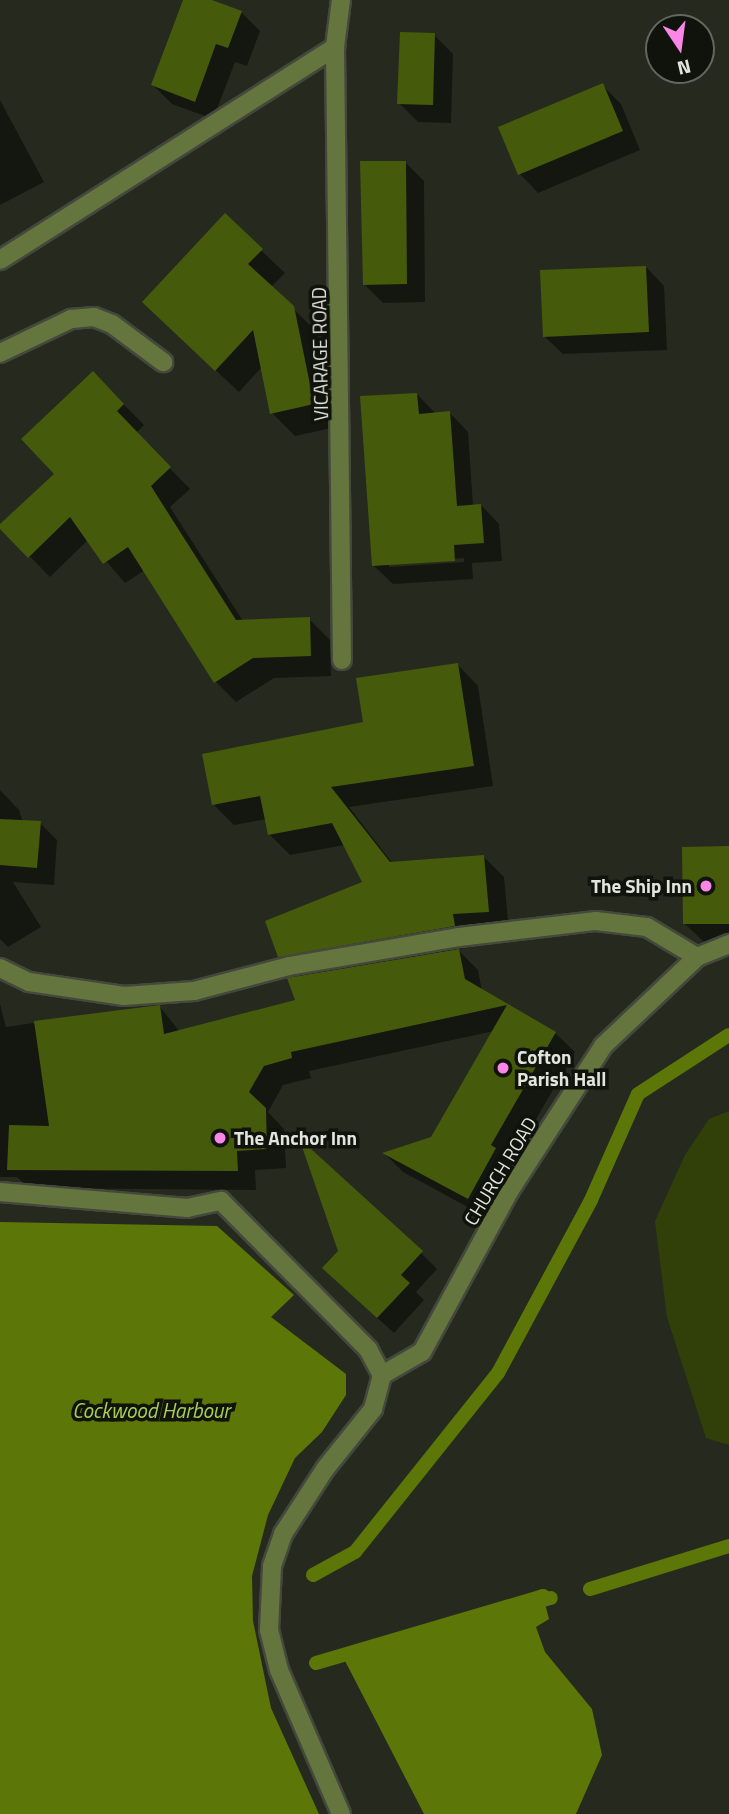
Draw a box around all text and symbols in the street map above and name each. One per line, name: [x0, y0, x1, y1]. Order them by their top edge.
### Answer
north arrow: [645, 14, 715, 84]
text: N: [675, 52, 694, 84]
street label: VICARAGE ROAD: [307, 287, 333, 421]
place label: The Ship Inn: [591, 875, 692, 897]
marker: The Ship Inn: [698, 878, 714, 894]
place label: Cofton Parish Hall: [517, 1046, 606, 1090]
marker: Cofton Parish Hall: [495, 1060, 511, 1076]
street label: CHURCH ROAD: [459, 1113, 541, 1229]
place label: The Anchor Inn: [234, 1127, 357, 1149]
marker: The Anchor Inn: [212, 1130, 228, 1146]
water label: Cockwood Harbour: [72, 1397, 230, 1423]

